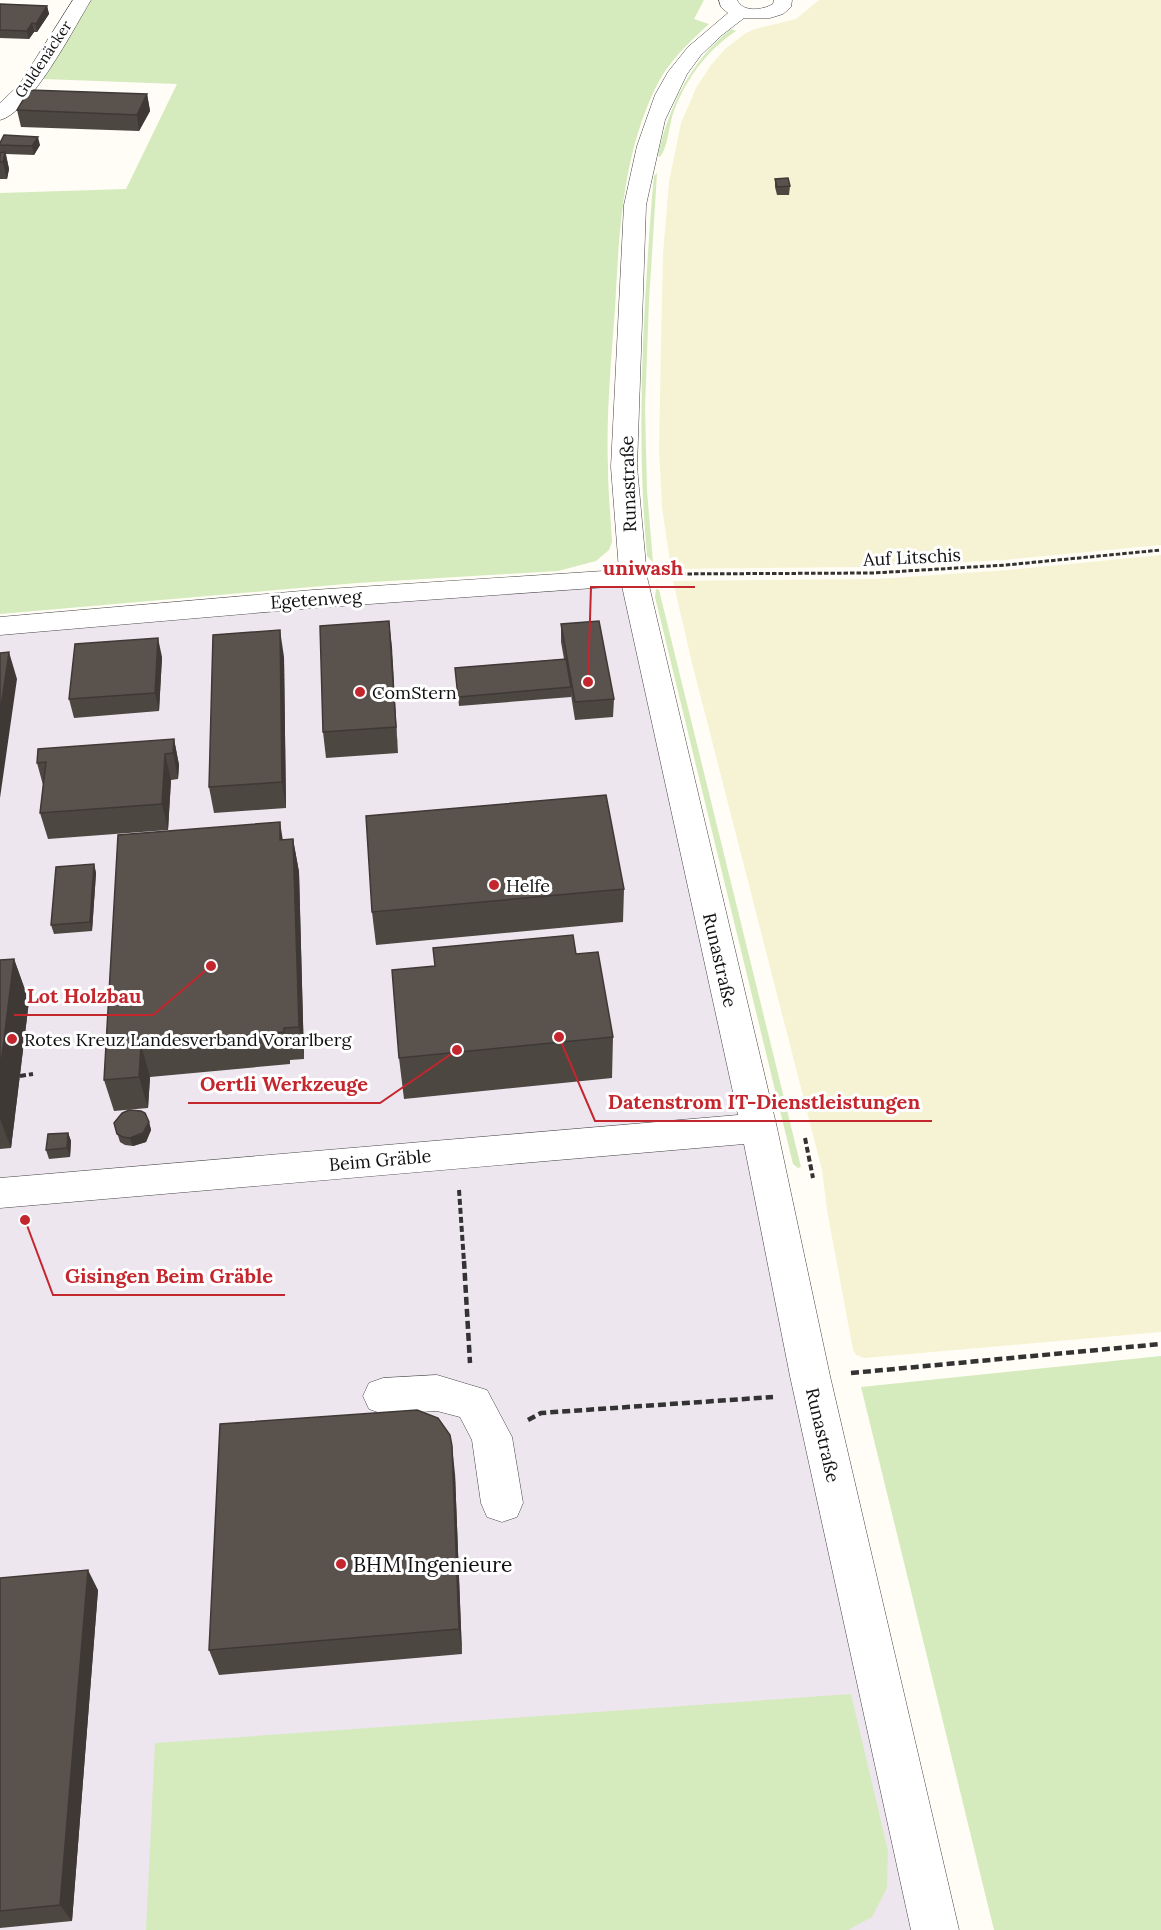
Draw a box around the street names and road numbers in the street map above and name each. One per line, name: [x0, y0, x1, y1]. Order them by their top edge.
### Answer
street label: Guldenäcker: [10, 16, 76, 101]
street label: Runastraße: [615, 435, 641, 533]
street label: Auf Litschis: [862, 543, 961, 571]
street label: Egetenweg: [269, 584, 364, 614]
street label: Runastraße: [698, 910, 742, 1010]
street label: Beim Gräble: [328, 1144, 432, 1176]
street label: Runastraße: [801, 1385, 845, 1485]

